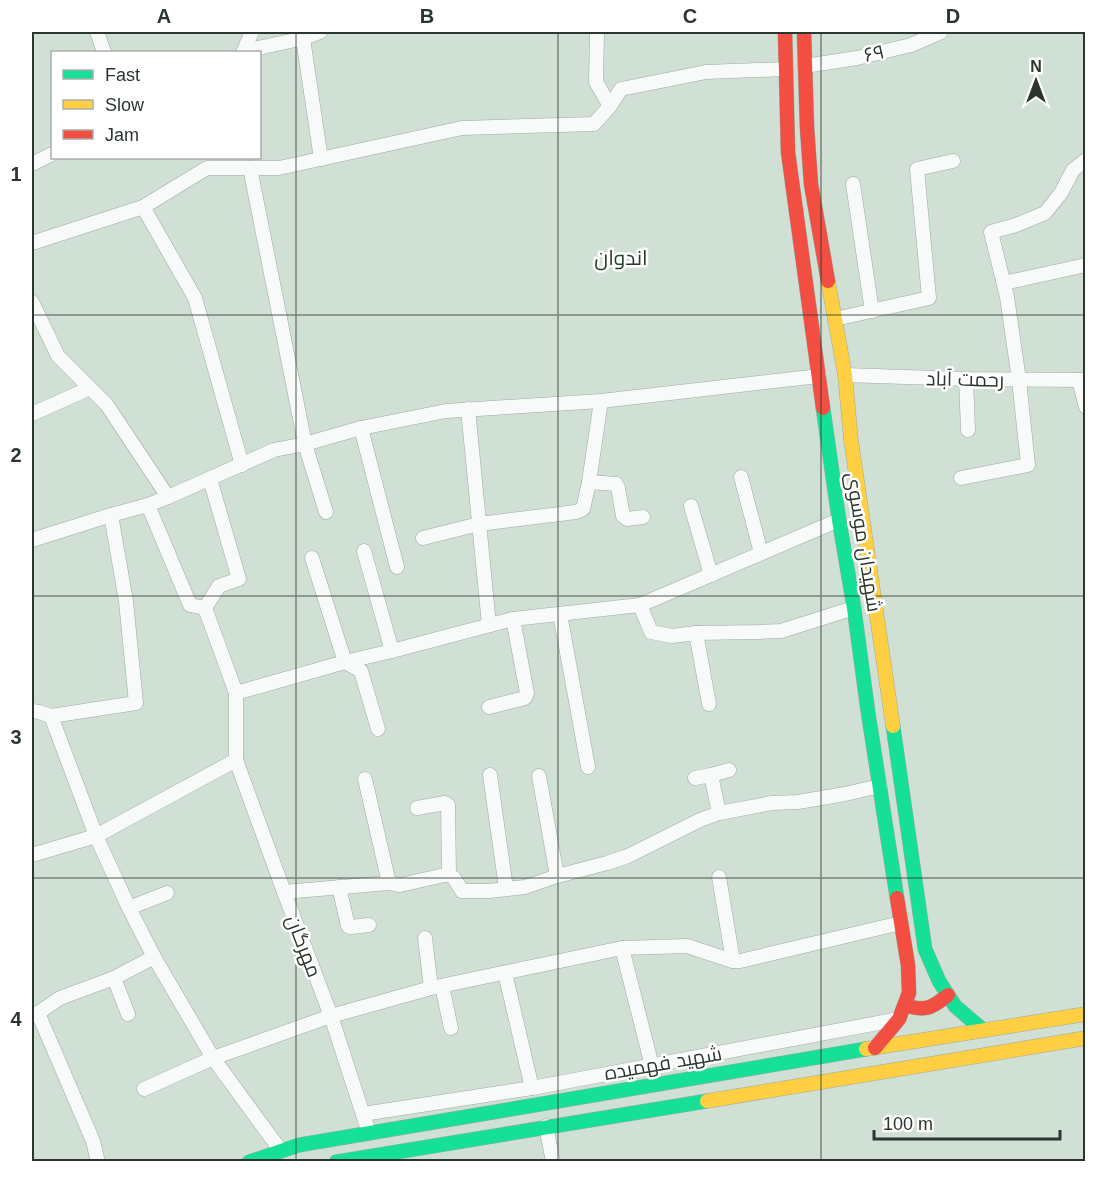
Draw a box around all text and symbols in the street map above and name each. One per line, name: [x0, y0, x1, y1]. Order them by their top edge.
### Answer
text: A: [157, 5, 171, 27]
text: B: [420, 5, 434, 27]
text: C: [683, 5, 697, 27]
text: D: [946, 5, 960, 27]
street label: ۶۹: [862, 40, 886, 66]
legend: [51, 51, 261, 159]
north arrow: [1006, 51, 1066, 111]
text: N: [1030, 58, 1042, 75]
text: Fast: [105, 65, 140, 85]
text: Slow: [105, 95, 145, 115]
text: Jam: [105, 125, 139, 145]
text: 1: [10, 163, 22, 185]
district label: اندوان: [594, 246, 648, 271]
street label: رحمت آباد: [926, 367, 1004, 392]
text: 2: [10, 444, 22, 466]
street label: شهیدان موسوی: [840, 471, 886, 614]
text: 3: [10, 726, 22, 748]
street label: مهرگان: [280, 912, 326, 981]
text: 4: [10, 1008, 22, 1030]
street label: شهید فهمیده: [603, 1042, 724, 1086]
scale bar: [874, 1103, 1060, 1141]
text: 100 m: [883, 1114, 933, 1134]

